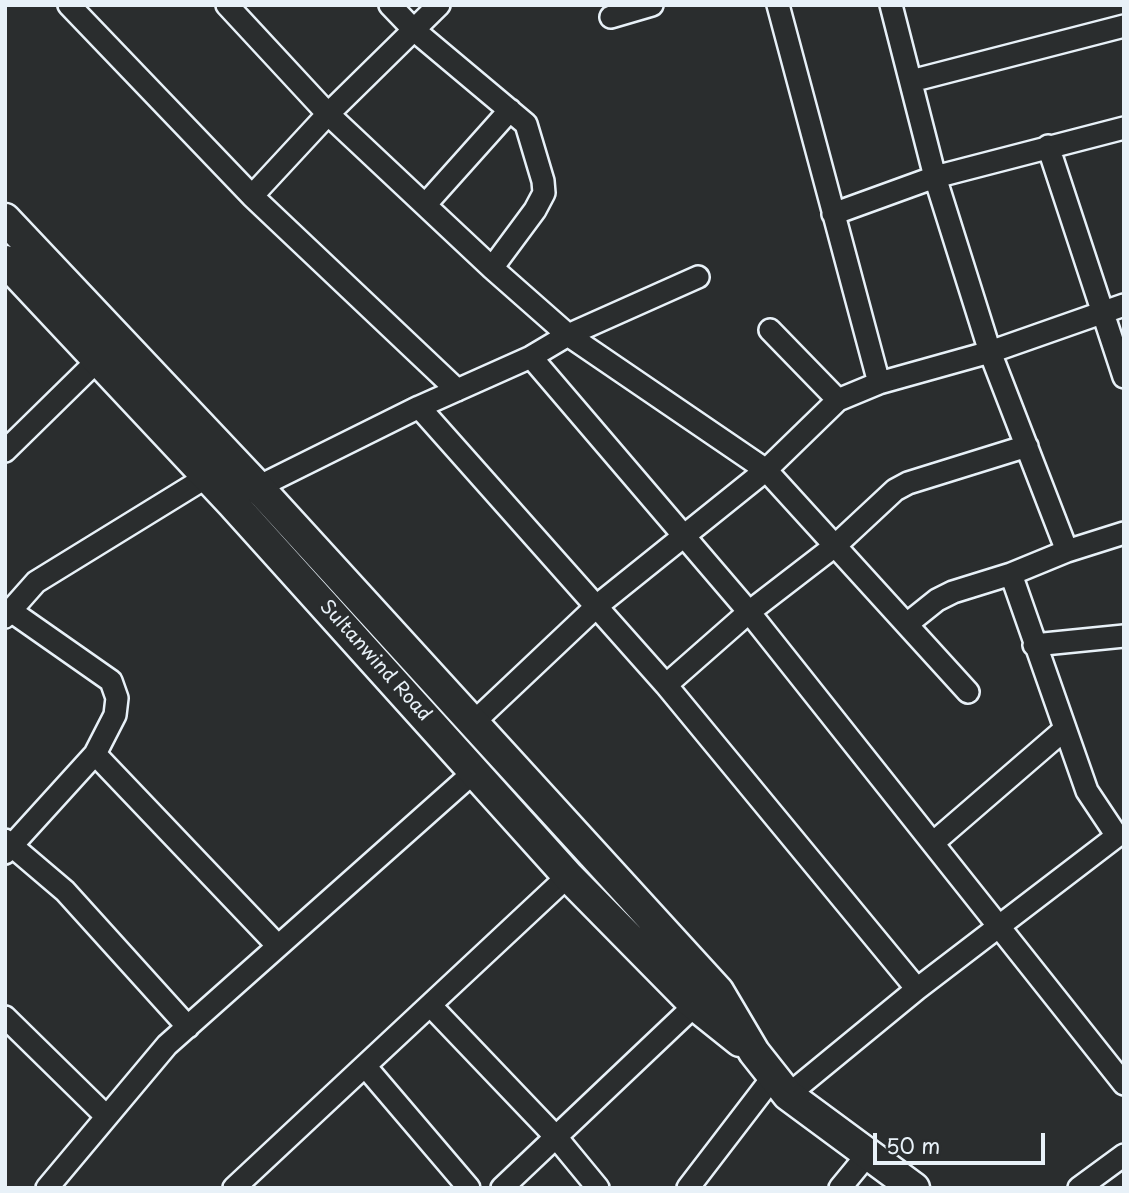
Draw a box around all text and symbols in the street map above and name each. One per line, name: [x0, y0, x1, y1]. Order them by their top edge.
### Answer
street label: Sultanwind Road: [315, 596, 435, 726]
scale bar: [877, 1120, 1048, 1164]
text: 50 m: [886, 1129, 940, 1161]

